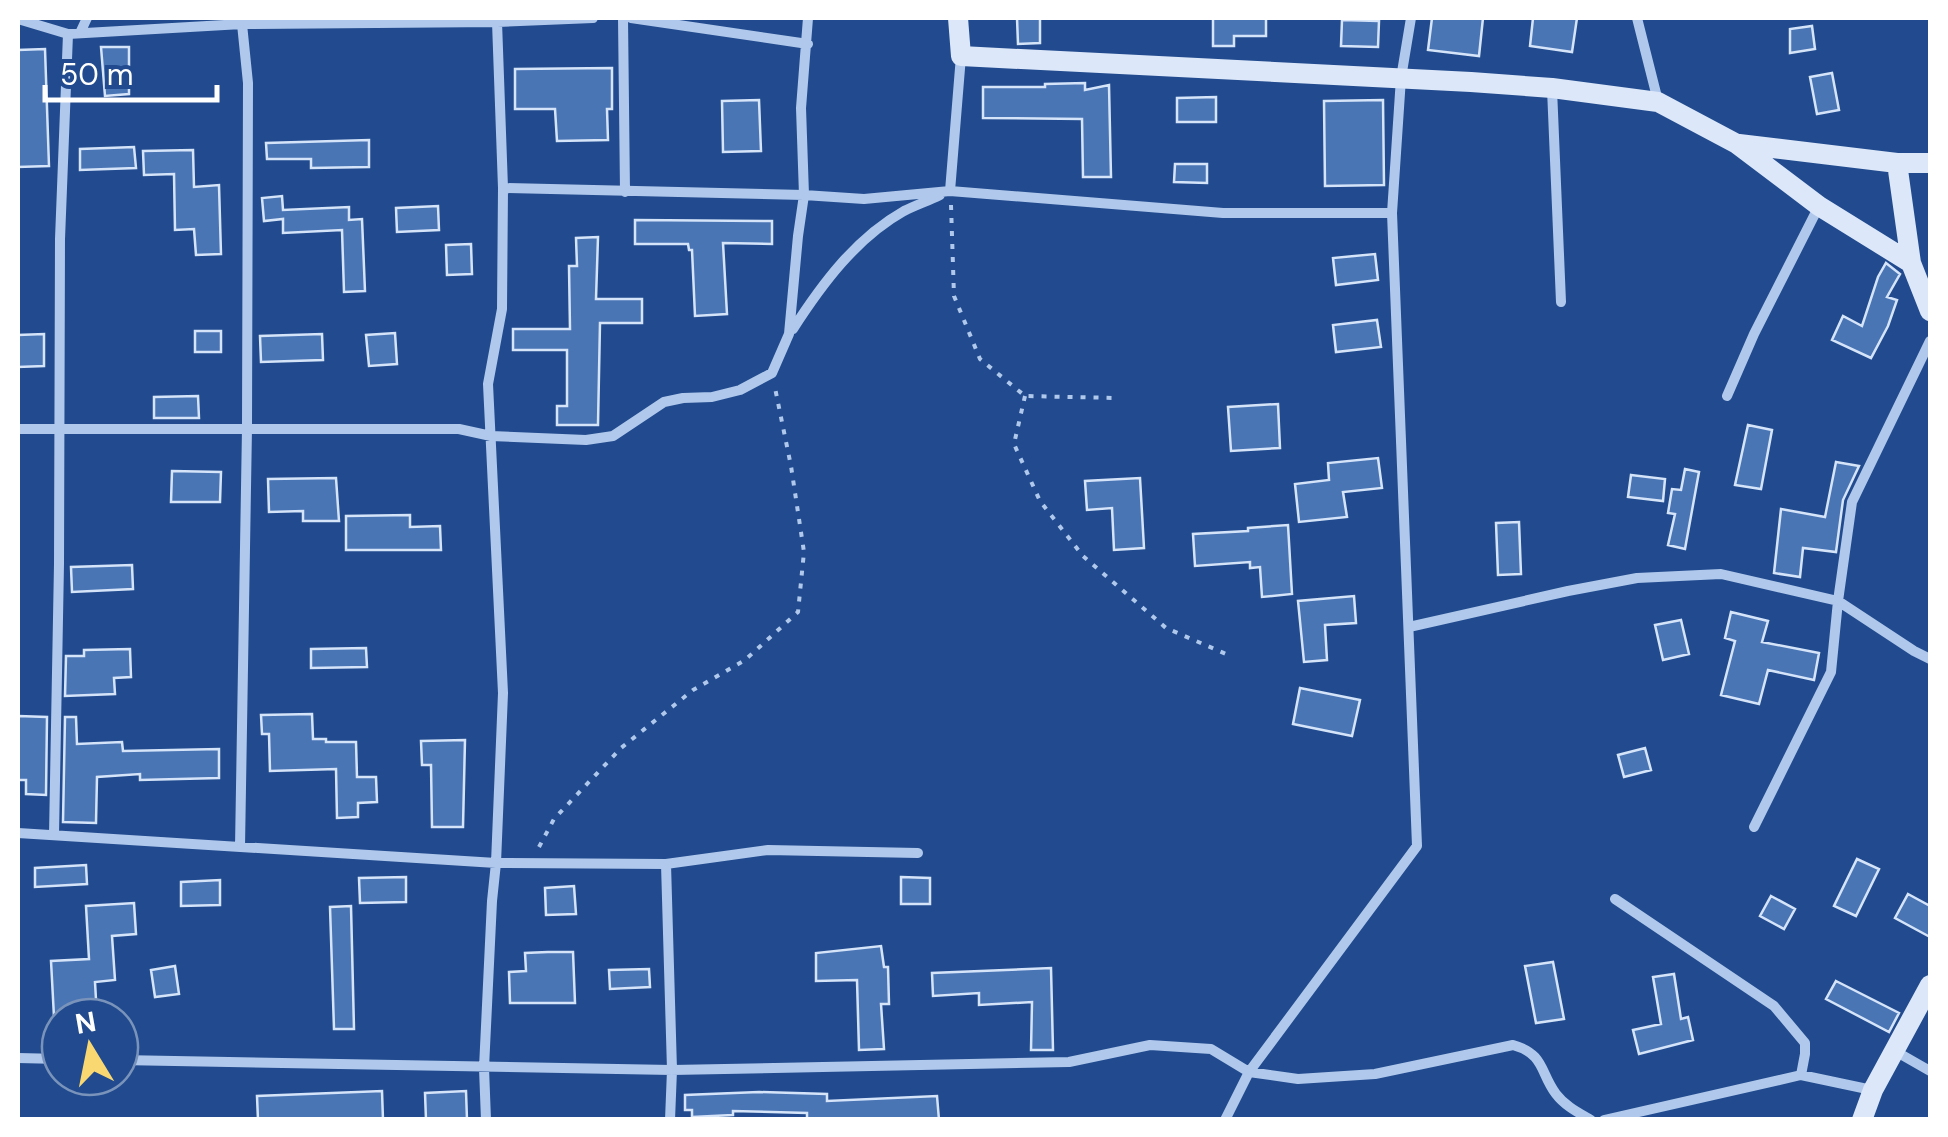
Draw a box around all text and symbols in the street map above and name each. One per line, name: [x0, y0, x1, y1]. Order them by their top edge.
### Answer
scale bar: [45, 40, 218, 102]
text: 50 m: [60, 55, 134, 94]
north arrow: [40, 997, 140, 1097]
text: N: [72, 1003, 99, 1043]

